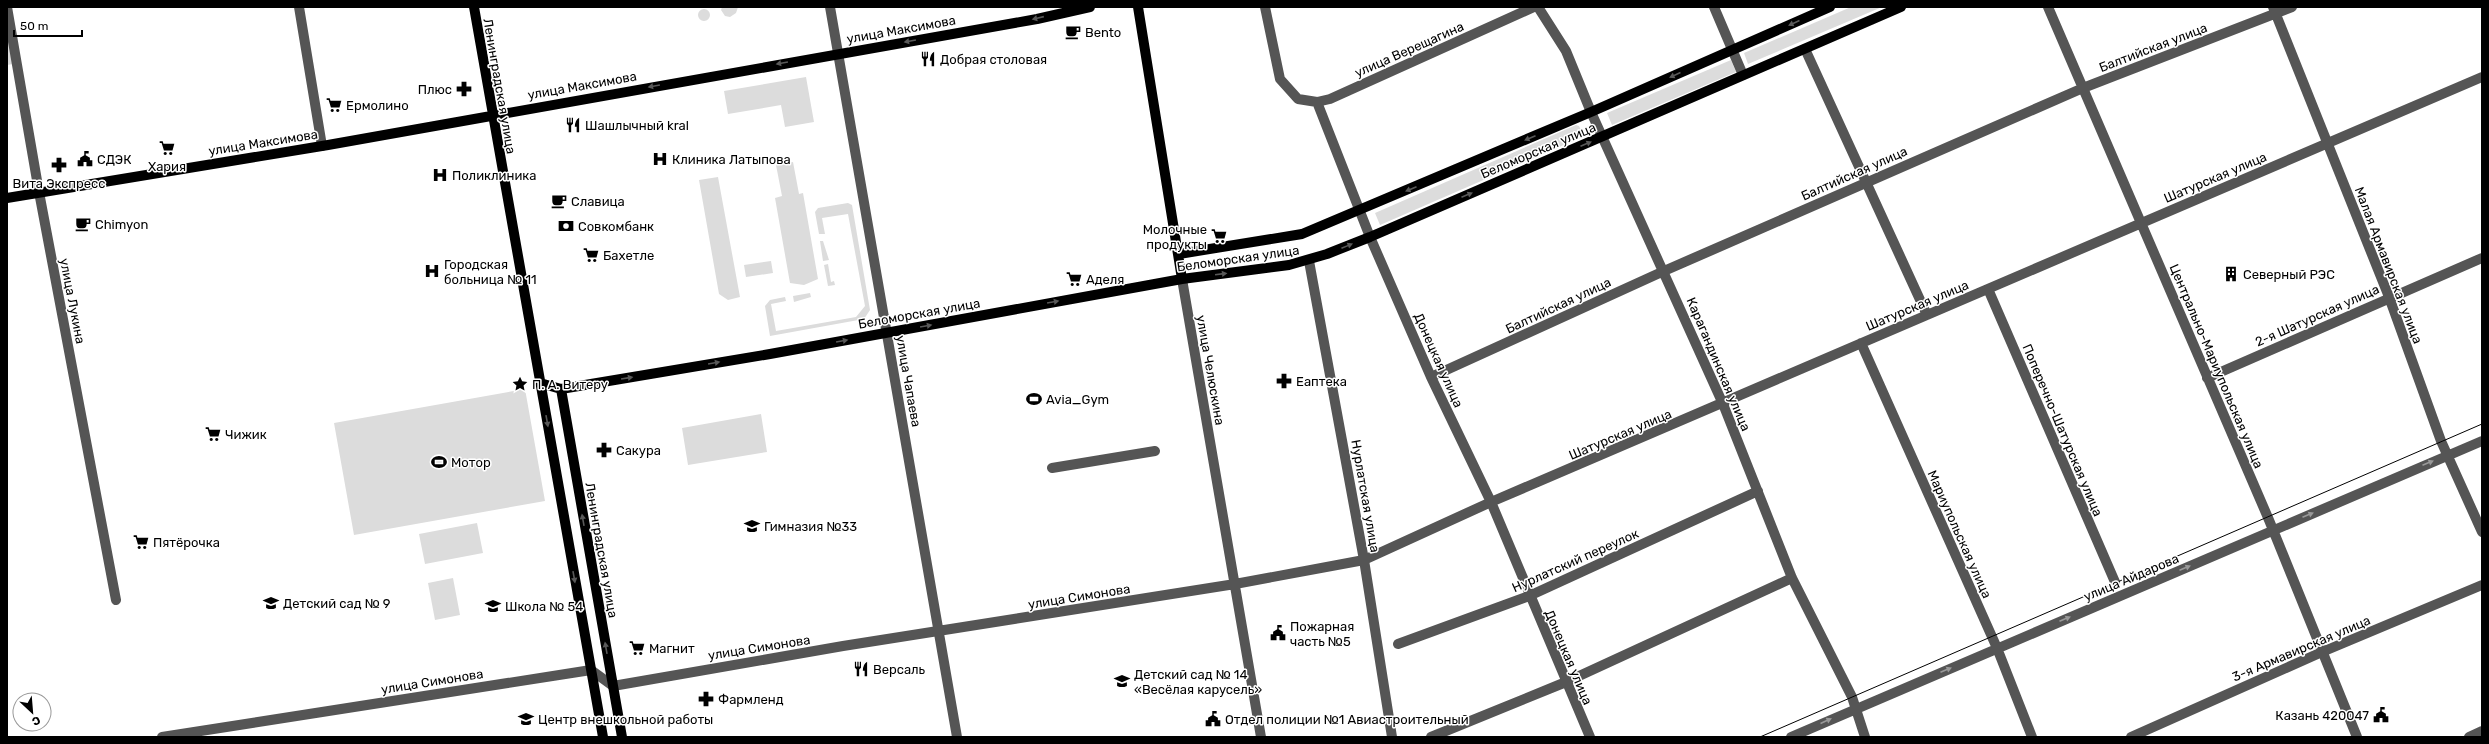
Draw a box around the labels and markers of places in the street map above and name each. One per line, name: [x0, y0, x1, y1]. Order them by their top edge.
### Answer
cafe icon: Bento: [1064, 23, 1082, 41]
place label: Bento: [1085, 25, 1121, 40]
restaurant icon: Добрая столовая: [919, 50, 937, 68]
place label: Добрая столовая: [940, 52, 1047, 67]
pharmacy icon: Плюс: [455, 80, 473, 98]
place label: Плюс: [418, 82, 452, 97]
supermarket icon: Ермолино: [325, 96, 343, 114]
place label: Ермолино: [346, 98, 409, 113]
restaurant icon: Шашлычный kral: [564, 116, 582, 134]
place label: Шашлычный kral: [585, 118, 689, 133]
supermarket icon: Хария: [158, 139, 176, 157]
public building icon: СДЭК: [76, 150, 94, 168]
hospital icon: Клиника Латыпова: [651, 150, 669, 168]
place label: СДЭК: [97, 152, 132, 167]
place label: Клиника Латыпова: [672, 152, 791, 167]
pharmacy icon: Вита Экспресс: [50, 156, 68, 174]
place label: Хария: [148, 159, 186, 174]
hospital icon: Поликлиника: [431, 166, 449, 184]
place label: Поликлиника: [452, 168, 536, 183]
place label: Вита Экспресс: [13, 176, 105, 191]
cafe icon: Славица: [550, 192, 568, 210]
place label: Славица: [571, 194, 625, 209]
cafe icon: Chimyon: [74, 215, 92, 233]
place label: Chimyon: [95, 217, 148, 232]
bank icon: Совкомбанк: [557, 217, 575, 235]
place label: Совкомбанк: [578, 219, 654, 234]
place label: Молочные продукты: [1143, 222, 1207, 252]
supermarket icon: Молочные продукты: [1210, 227, 1228, 245]
supermarket icon: Бахетле: [582, 246, 600, 264]
place label: Бахетле: [603, 248, 654, 263]
place label: Городская больница № 11: [444, 257, 537, 287]
hospital icon: Городская больница № 11: [423, 262, 441, 280]
building icon: Северный РЭС: [2222, 265, 2240, 283]
place label: Северный РЭС: [2243, 267, 2335, 282]
supermarket icon: Аделя: [1065, 270, 1083, 288]
place label: Аделя: [1086, 272, 1124, 287]
pharmacy icon: Еаптека: [1275, 372, 1293, 390]
place label: Еаптека: [1296, 374, 1347, 389]
place icon: П. А. Витеру: [511, 375, 529, 393]
place label: П. А. Витеру: [532, 377, 608, 392]
sports icon: Avia_Gym: [1025, 390, 1043, 408]
place label: Avia_Gym: [1046, 392, 1109, 407]
supermarket icon: Чижик: [204, 425, 222, 443]
place label: Чижик: [225, 427, 267, 442]
pharmacy icon: Сакура: [595, 441, 613, 459]
place label: Сакура: [616, 443, 661, 458]
sports icon: Мотор: [430, 453, 448, 471]
place label: Мотор: [451, 455, 491, 470]
school or university icon: Гимназия №33: [743, 517, 761, 535]
place label: Гимназия №33: [764, 519, 857, 534]
supermarket icon: Пятёрочка: [132, 533, 150, 551]
place label: Пятёрочка: [153, 535, 220, 550]
school or university icon: Детский сад № 9: [262, 594, 280, 612]
place label: Детский сад № 9: [283, 596, 391, 611]
school or university icon: Школа № 54: [484, 597, 502, 615]
place label: Школа № 54: [505, 599, 583, 614]
place label: Пожарная часть №5: [1290, 619, 1354, 649]
public building icon: Пожарная часть №5: [1269, 624, 1287, 642]
supermarket icon: Магнит: [628, 639, 646, 657]
place label: Магнит: [649, 641, 695, 656]
restaurant icon: Версаль: [852, 660, 870, 678]
place label: Версаль: [873, 662, 926, 677]
place label: Детский сад № 14 «Весёлая карусель»: [1134, 667, 1262, 697]
school or university icon: Детский сад № 14 «Весёлая карусель»: [1113, 672, 1131, 690]
pharmacy icon: Фармленд: [697, 690, 715, 708]
place label: Фармленд: [718, 692, 784, 707]
public building icon: Казань 420047: [2372, 706, 2390, 724]
place label: Казань 420047: [2275, 708, 2369, 723]
school or university icon: Центр внешкольной работы: [517, 710, 535, 728]
public building icon: Отдел полиции №1 Авиастроительный: [1204, 710, 1222, 728]
place label: Центр внешкольной работы: [538, 712, 713, 727]
place label: Отдел полиции №1 Авиастроительный: [1225, 712, 1469, 727]

